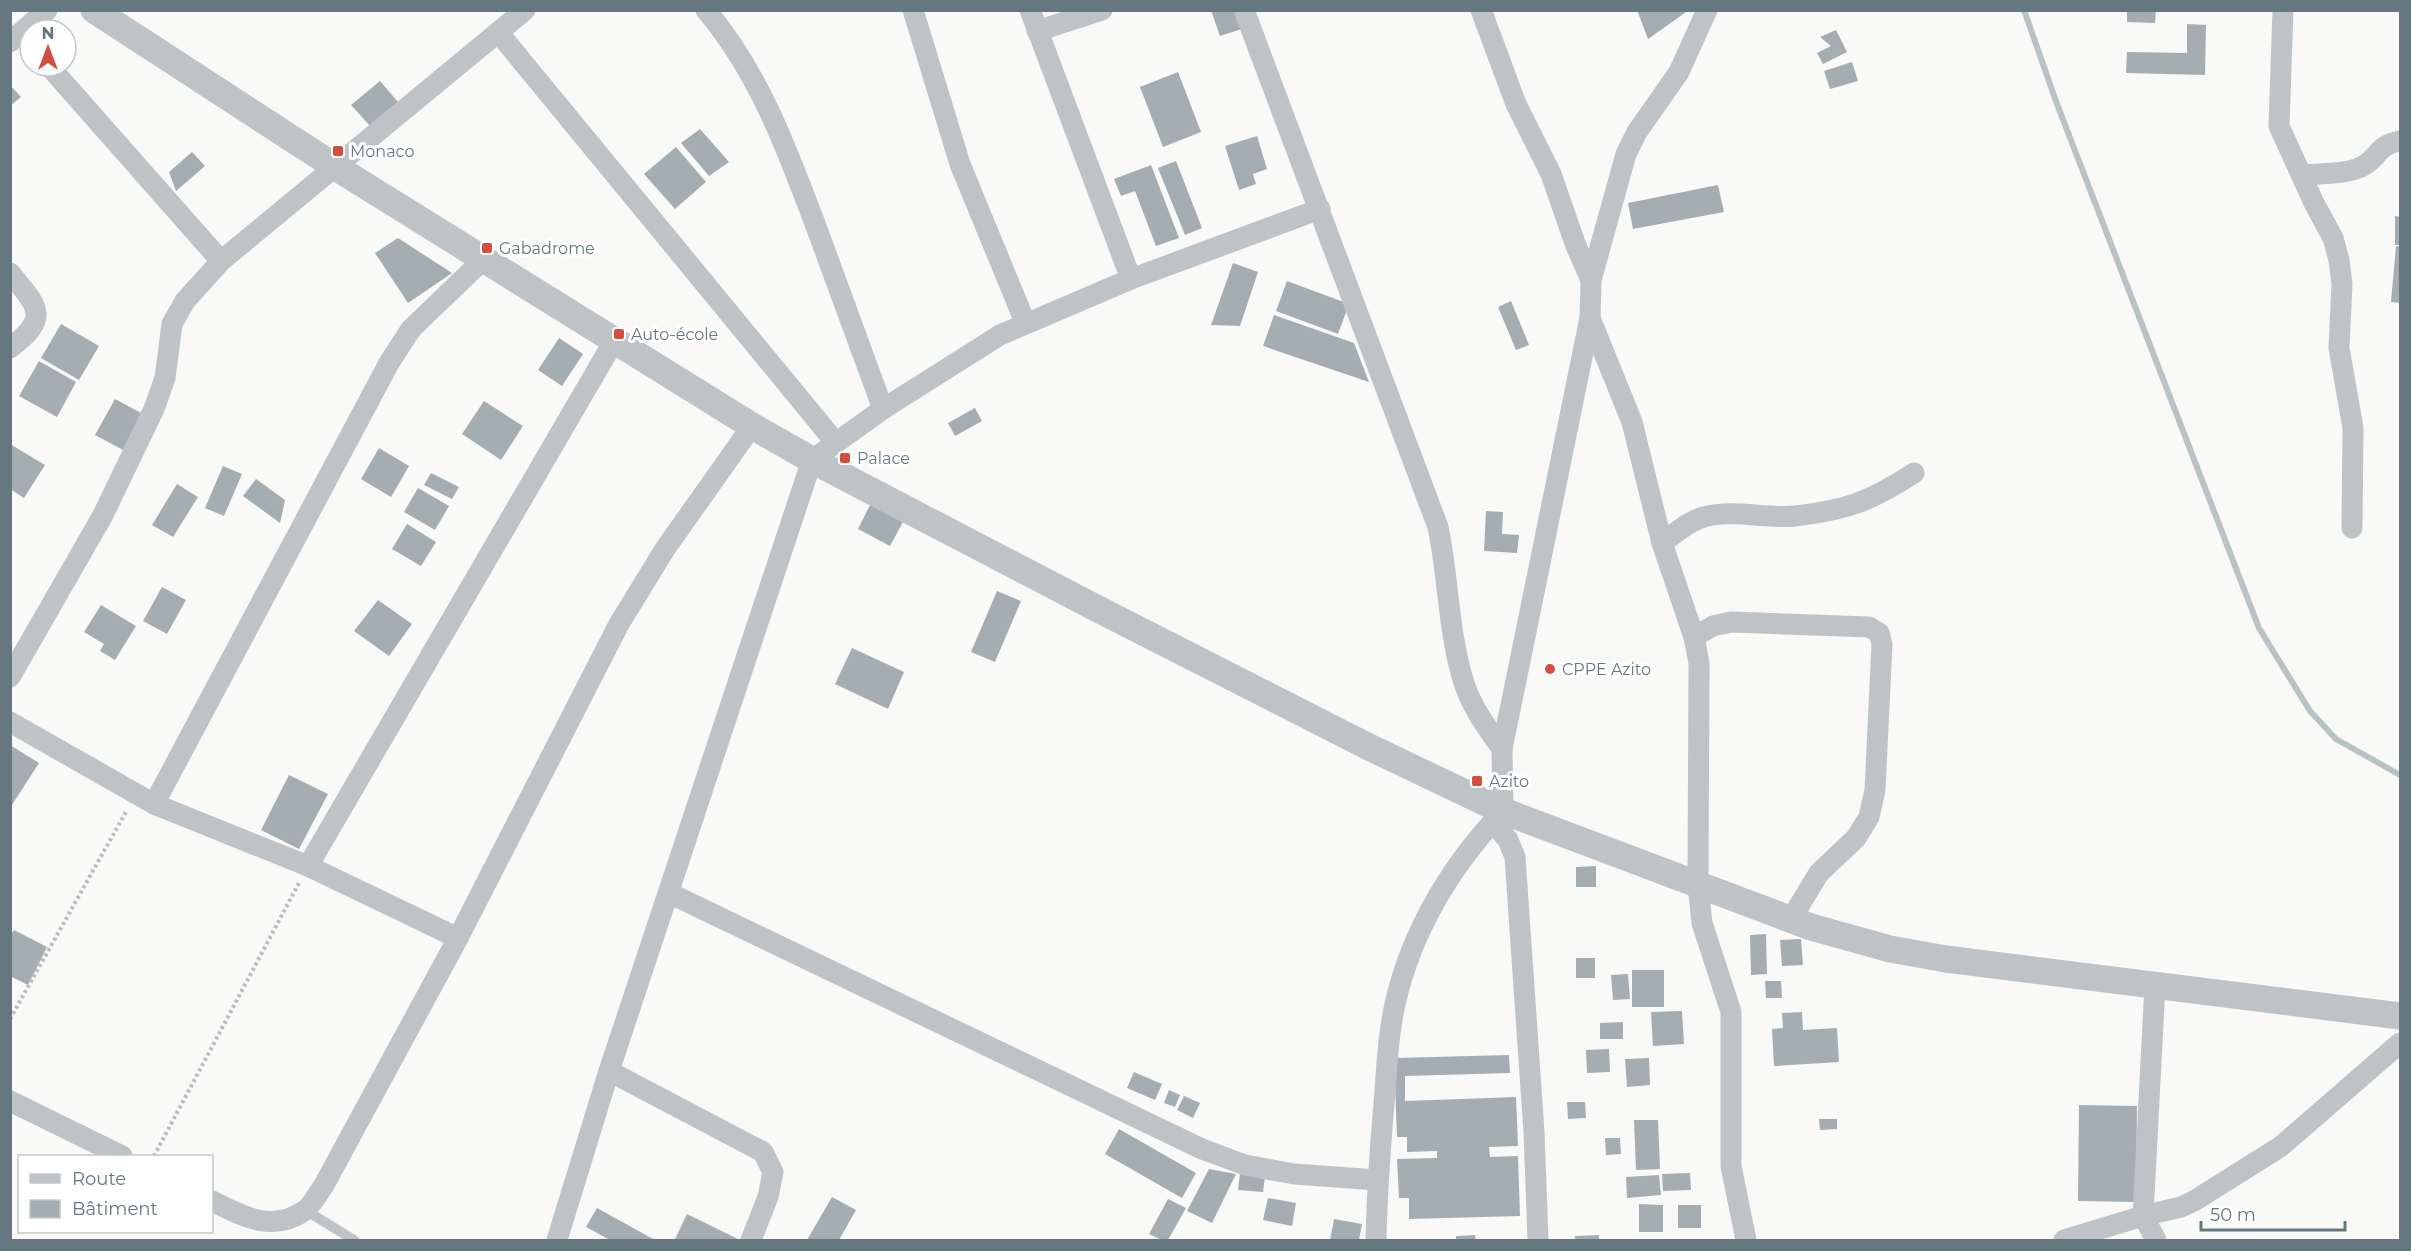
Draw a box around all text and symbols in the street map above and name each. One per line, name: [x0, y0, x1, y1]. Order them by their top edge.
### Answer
north arrow: [18, 18, 78, 78]
text: N: [42, 24, 54, 43]
place label: Monaco: [350, 142, 414, 161]
marker: Monaco: [331, 144, 345, 158]
place label: Gabadrome: [499, 239, 595, 258]
marker: Gabadrome: [480, 241, 494, 255]
place label: Auto-école: [631, 325, 718, 344]
marker: Auto-école: [612, 327, 626, 341]
place label: Palace: [857, 449, 910, 468]
marker: Palace: [838, 451, 852, 465]
place label: CPPE Azito: [1562, 660, 1651, 679]
marker: CPPE Azito: [1543, 662, 1557, 676]
place label: Azito: [1489, 772, 1529, 791]
marker: Azito: [1470, 774, 1484, 788]
legend: [18, 1155, 213, 1233]
text: Route: [72, 1168, 126, 1190]
scale bar: [2201, 1194, 2345, 1232]
text: Bâtiment: [72, 1198, 158, 1220]
text: 50 m: [2210, 1204, 2256, 1226]

